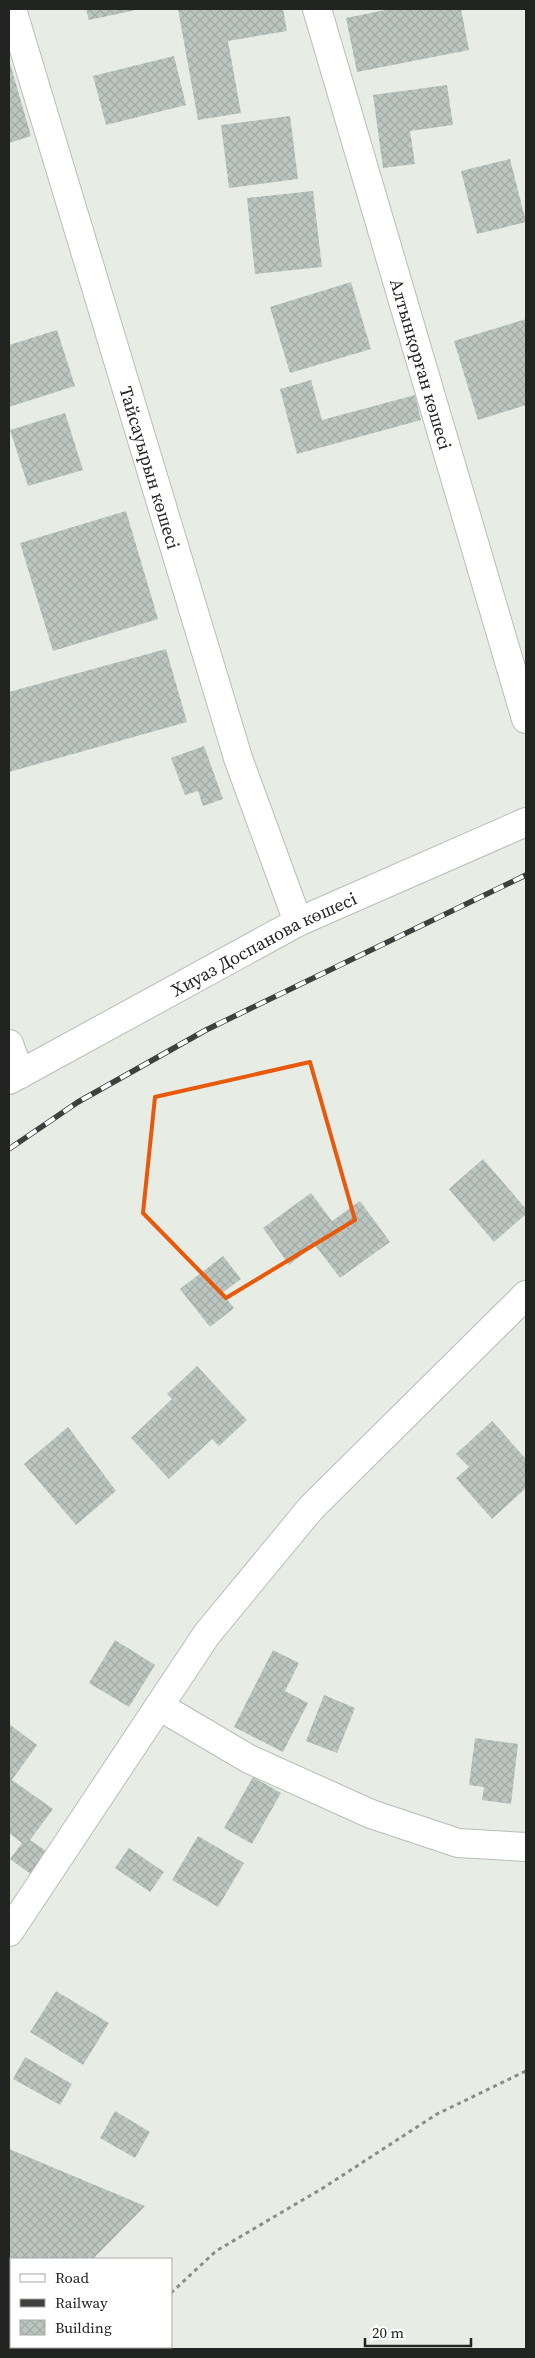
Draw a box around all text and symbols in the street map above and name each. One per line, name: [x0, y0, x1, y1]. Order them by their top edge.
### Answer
street label: Алтынқорған көшесі: [384, 275, 458, 452]
street label: Тайсауырын көшесі: [114, 383, 187, 552]
street label: Хиуаз Доспанова көшесі: [166, 885, 360, 1002]
legend: [10, 2258, 172, 2348]
text: Road: [55, 2267, 89, 2288]
text: Railway: [55, 2292, 108, 2313]
scale bar: [365, 2316, 471, 2348]
text: Building: [55, 2317, 112, 2338]
text: 20 m: [372, 2322, 404, 2343]

